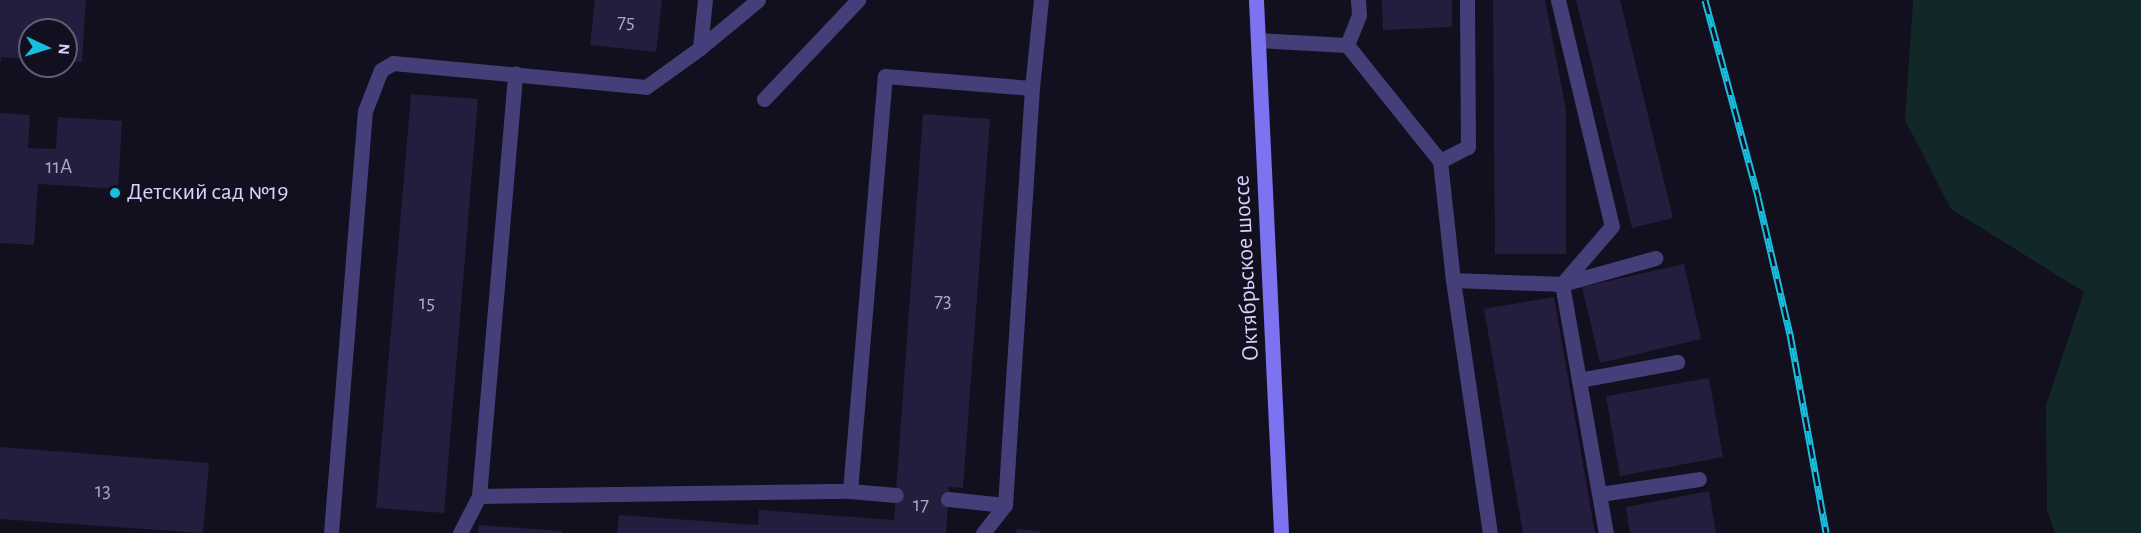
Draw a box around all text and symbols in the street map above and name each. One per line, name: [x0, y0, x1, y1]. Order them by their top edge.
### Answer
house number: 75: [617, 9, 635, 35]
north arrow: [18, 18, 78, 78]
text: N: [56, 43, 72, 55]
house number: 11А: [46, 154, 72, 180]
street label: Октябрьское шоссе: [1228, 174, 1266, 362]
place label: Детский сад №19: [127, 179, 289, 207]
marker: Детский сад №19: [108, 186, 122, 200]
house number: 73: [934, 288, 952, 314]
house number: 15: [419, 290, 435, 316]
house number: 13: [95, 478, 111, 504]
house number: 17: [913, 492, 929, 518]

